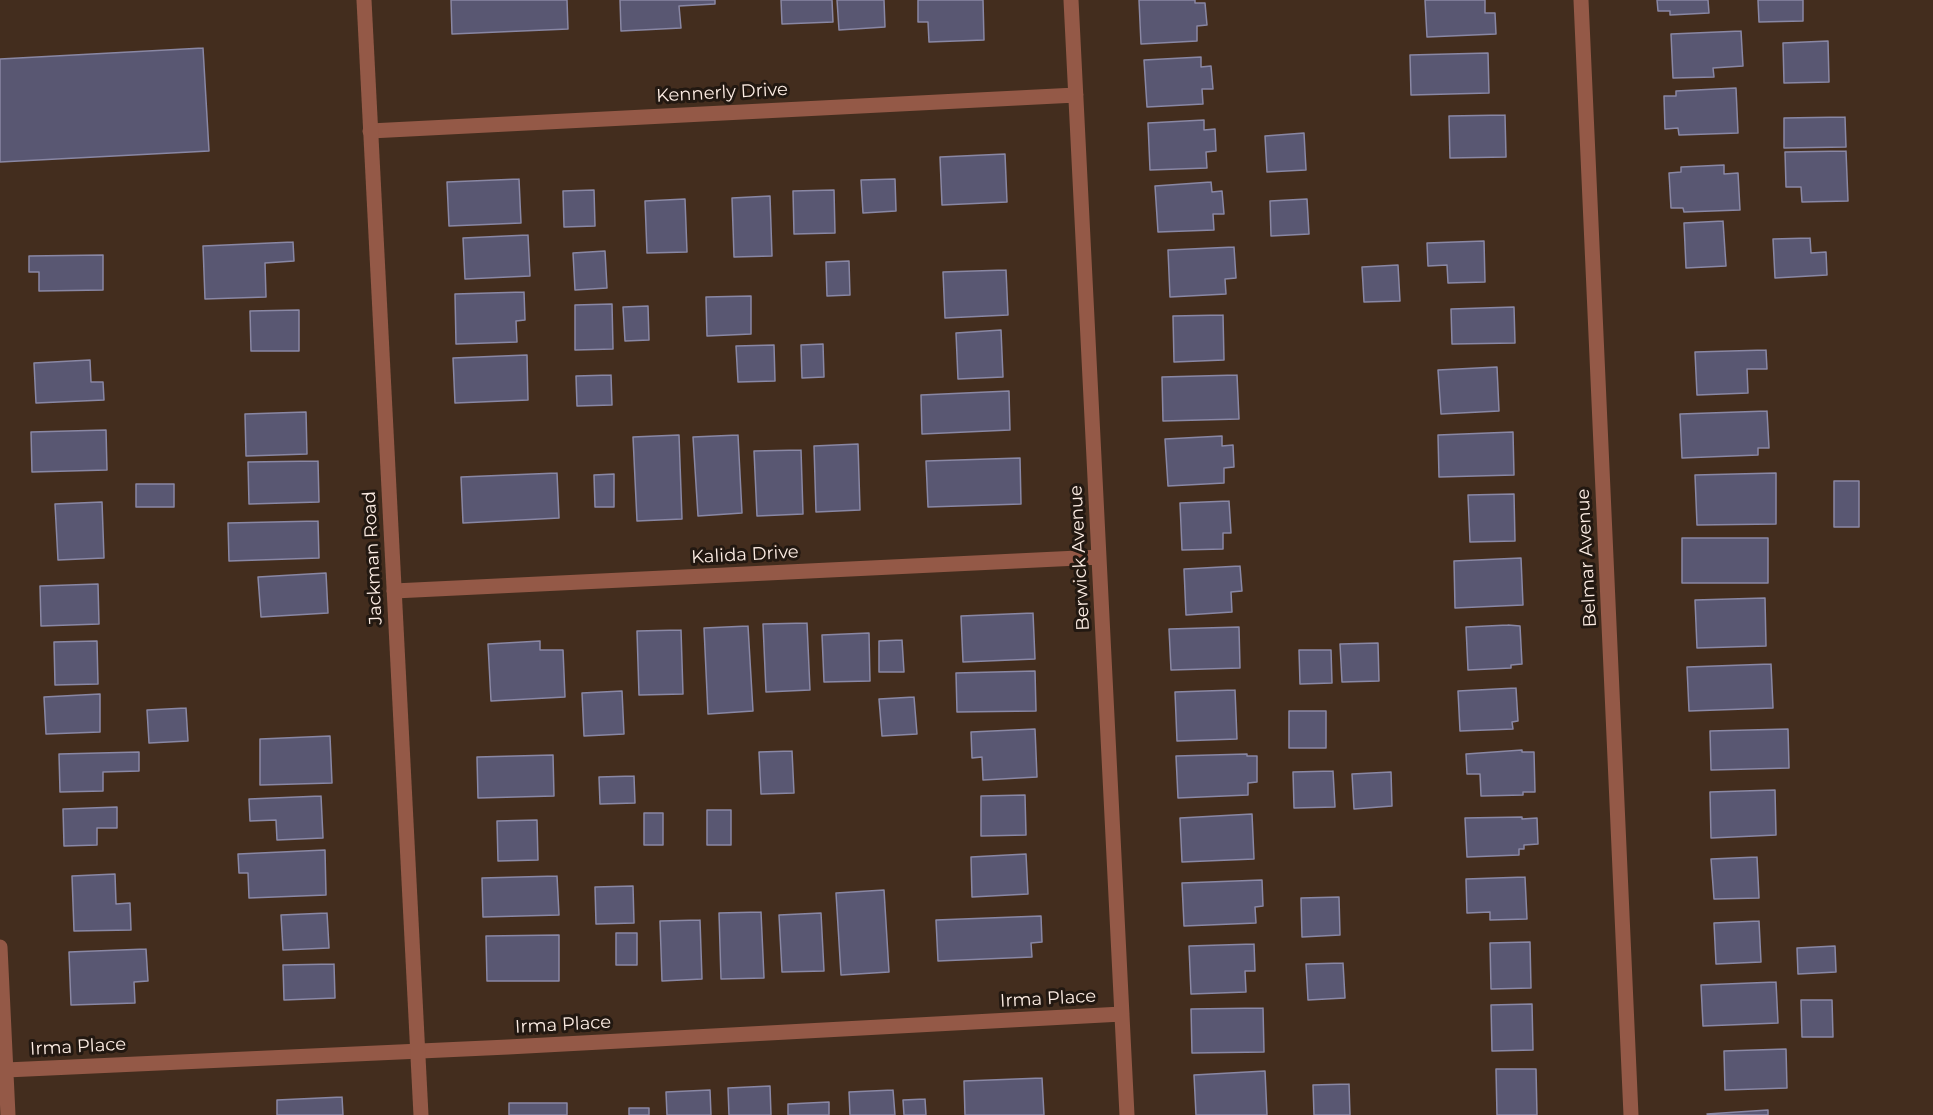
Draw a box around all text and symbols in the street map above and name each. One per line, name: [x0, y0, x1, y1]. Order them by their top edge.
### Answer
street label: Kennerly Drive: [656, 79, 788, 107]
street label: Berwick Avenue: [1065, 485, 1095, 631]
street label: Belmar Avenue: [1573, 488, 1601, 628]
street label: Jackman Road: [359, 491, 387, 625]
street label: Kalida Drive: [691, 541, 799, 569]
street label: Irma Place: [999, 986, 1097, 1012]
street label: Irma Place: [514, 1012, 612, 1038]
street label: Irma Place: [29, 1034, 127, 1060]

